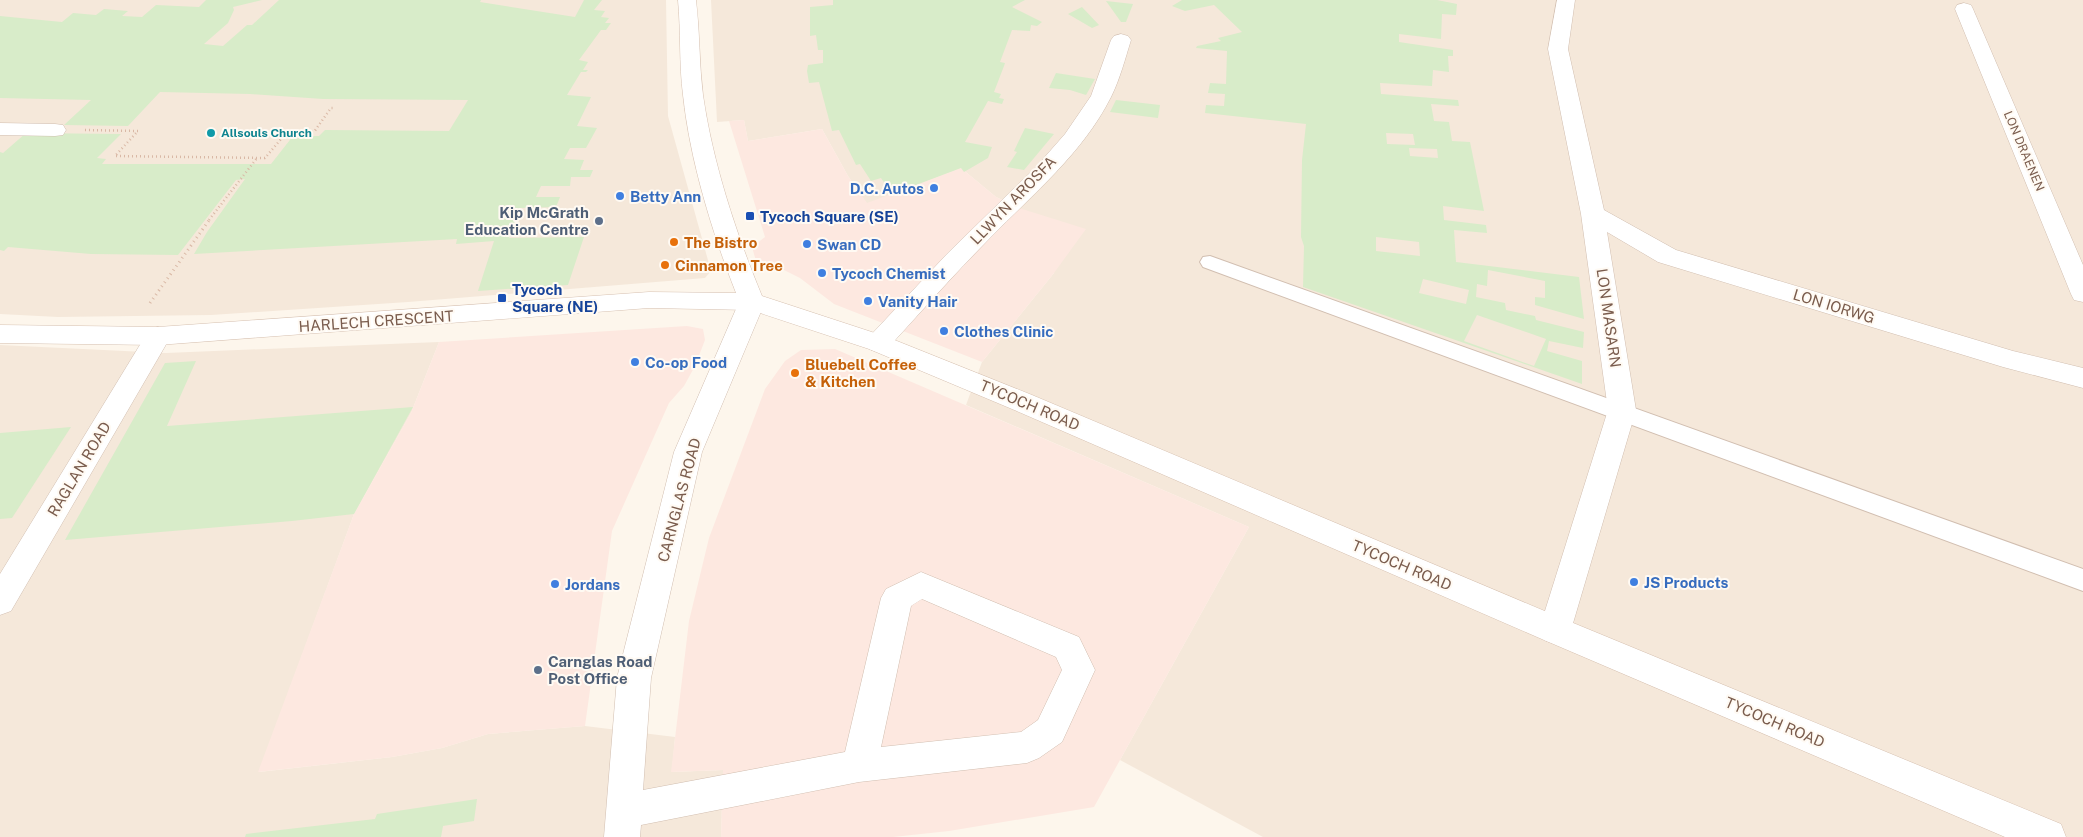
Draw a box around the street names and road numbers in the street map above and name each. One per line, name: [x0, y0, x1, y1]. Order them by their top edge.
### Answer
street label: LON DRAENEN: [2001, 109, 2047, 193]
street label: LLWYN AROSFA: [967, 152, 1060, 247]
street label: LON MASARN: [1594, 267, 1624, 369]
street label: LON IORWG: [1791, 286, 1877, 326]
street label: HARLECH CRESCENT: [298, 307, 454, 335]
street label: TYCOCH ROAD: [978, 376, 1082, 434]
street label: RAGLAN ROAD: [44, 419, 114, 519]
street label: CARNGLAS ROAD: [654, 436, 704, 564]
street label: TYCOCH ROAD: [1350, 536, 1454, 594]
street label: TYCOCH ROAD: [1723, 693, 1827, 751]

